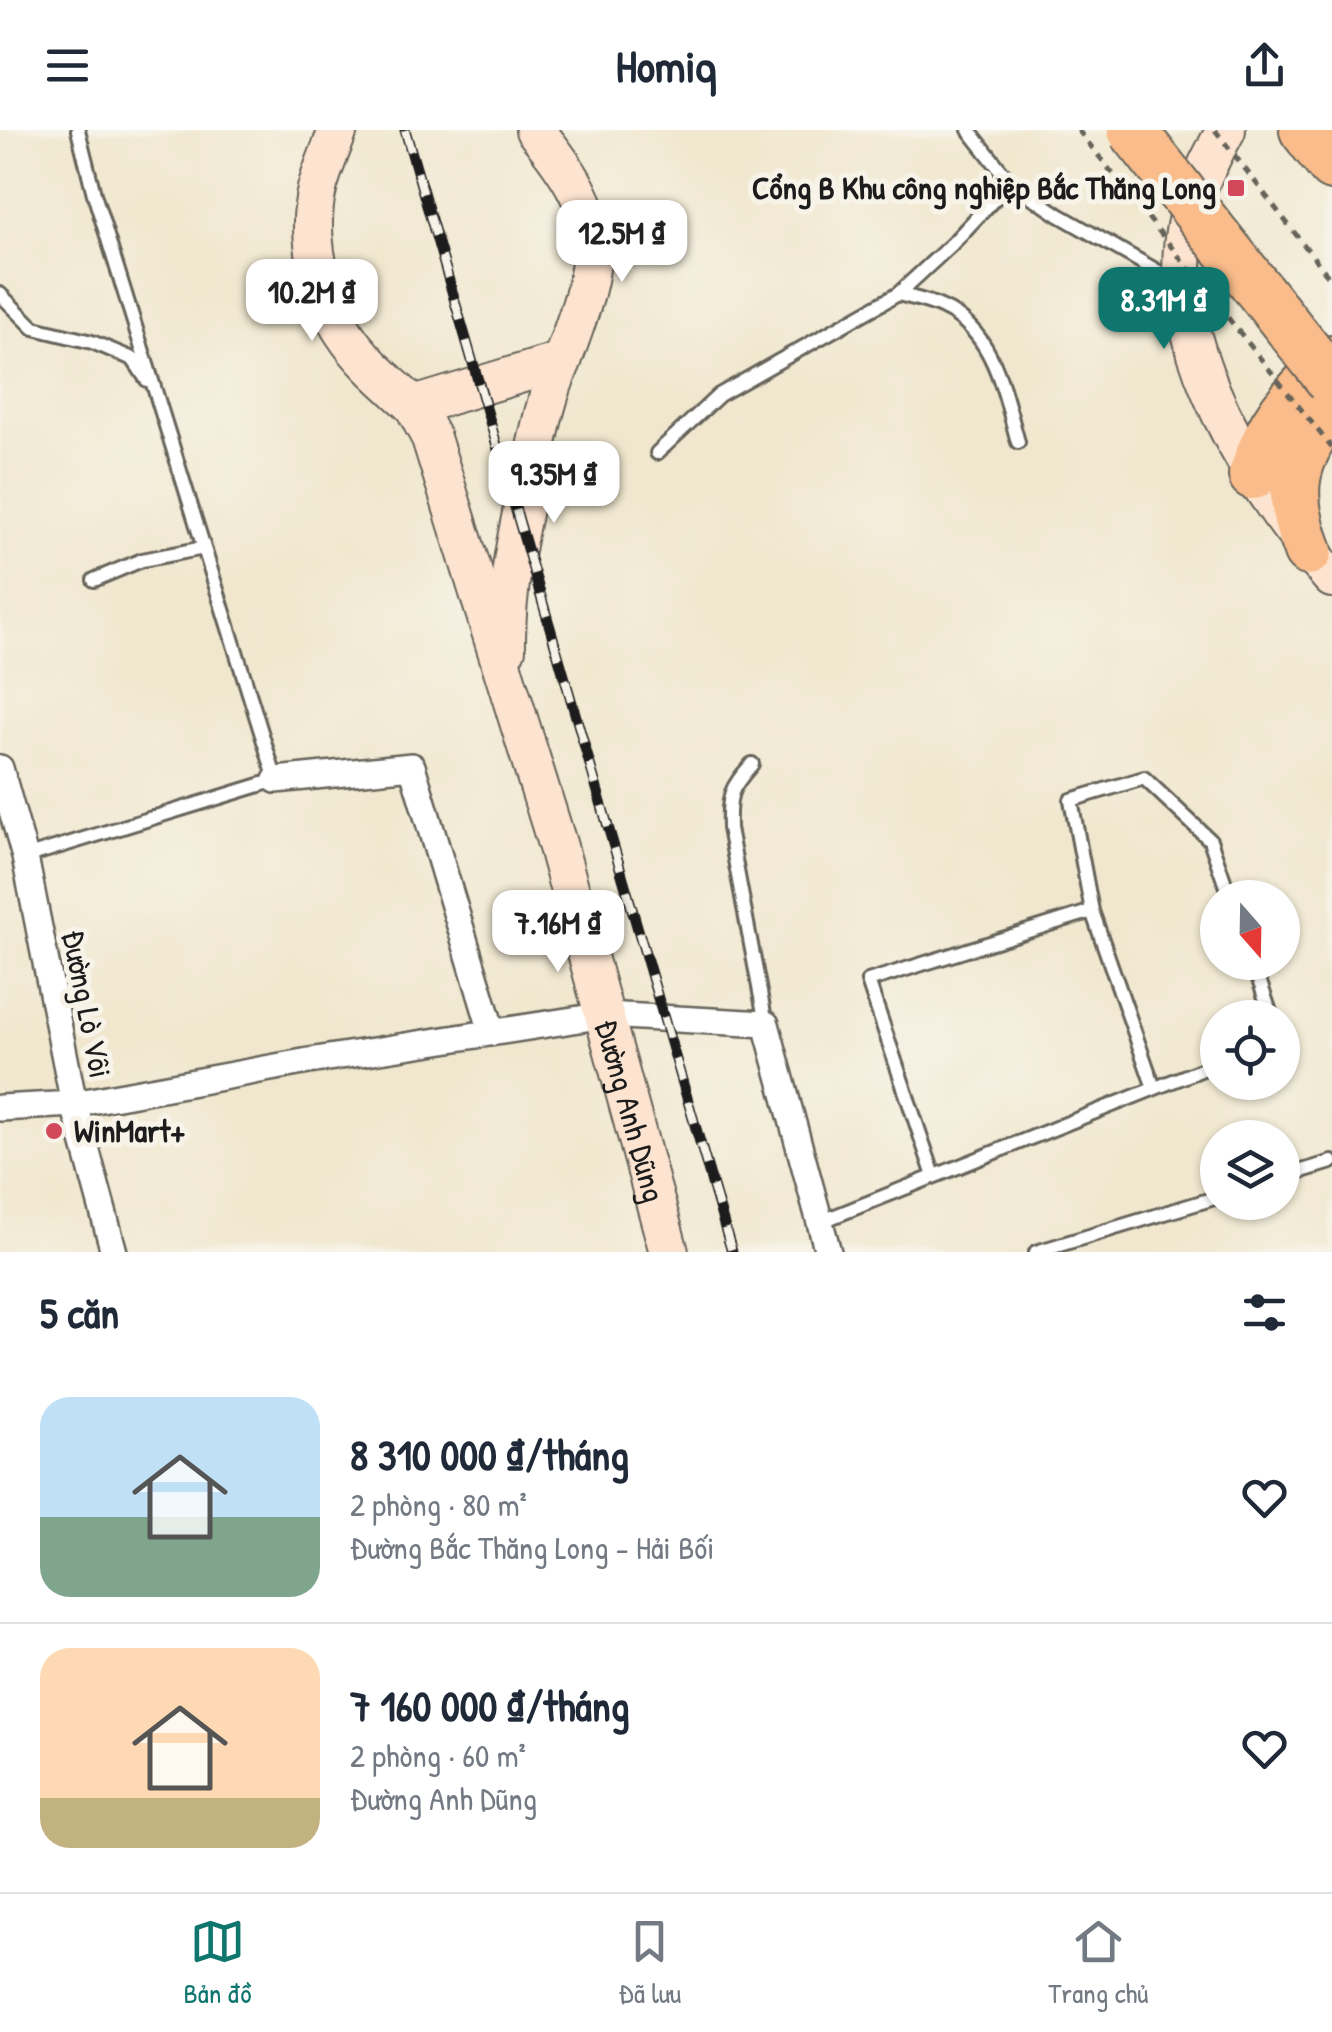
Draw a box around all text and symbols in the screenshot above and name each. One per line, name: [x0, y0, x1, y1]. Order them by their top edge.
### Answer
text: Homiq: [616, 35, 716, 96]
icon: menu: [40, 38, 95, 93]
icon: share: [1237, 38, 1292, 93]
place label: Cổng B Khu công nghiệp Bắc Thăng Long: [752, 166, 1216, 210]
marker: Cổng B Khu công nghiệp Bắc Thăng Long: [1225, 177, 1247, 199]
pin: 12.5M ₫: [530, 200, 714, 285]
text: 12.5M ₫: [578, 211, 666, 254]
pin: 10.2M ₫: [220, 259, 404, 344]
pin: 8.31M ₫: [1072, 267, 1256, 352]
text: 10.2M ₫: [268, 270, 356, 313]
text: 8.31M ₫: [1120, 278, 1208, 321]
pin: 9.35M ₫: [462, 441, 646, 526]
text: 9.35M ₫: [511, 452, 597, 495]
north arrow: [1200, 880, 1300, 980]
map controls: [1200, 880, 1300, 1220]
pin: 7.16M ₫: [466, 890, 650, 975]
text: 7.16M ₫: [514, 901, 602, 944]
street label: Đường Lò Vôi: [52, 926, 123, 1081]
button: locate: [1200, 1000, 1300, 1100]
street label: Đường Anh Dũng: [585, 1015, 676, 1207]
place label: WinMart+: [74, 1109, 186, 1152]
marker: WinMart+: [43, 1120, 65, 1142]
button: layers: [1200, 1120, 1300, 1220]
text: 5 căn: [40, 1284, 119, 1341]
icon: filters: [1237, 1285, 1292, 1340]
text: 8 310 000 ₫/tháng: [350, 1426, 629, 1483]
icon: home: [120, 1437, 240, 1557]
icon: heart: [1237, 1470, 1292, 1525]
text: 2 phòng · 80 m²: [350, 1483, 527, 1526]
text: Đường Bắc Thăng Long - Hải Bối: [350, 1526, 714, 1569]
text: 7 160 000 ₫/tháng: [350, 1677, 630, 1734]
icon: home: [120, 1688, 240, 1808]
icon: heart: [1237, 1721, 1292, 1776]
text: 2 phòng · 60 m²: [350, 1734, 526, 1777]
text: Đường Anh Dũng: [350, 1777, 537, 1820]
tab: Bản đồ: [183, 1914, 252, 2012]
tab: Đã lưu: [619, 1914, 681, 2012]
tab: Trang chủ: [1048, 1914, 1149, 2012]

